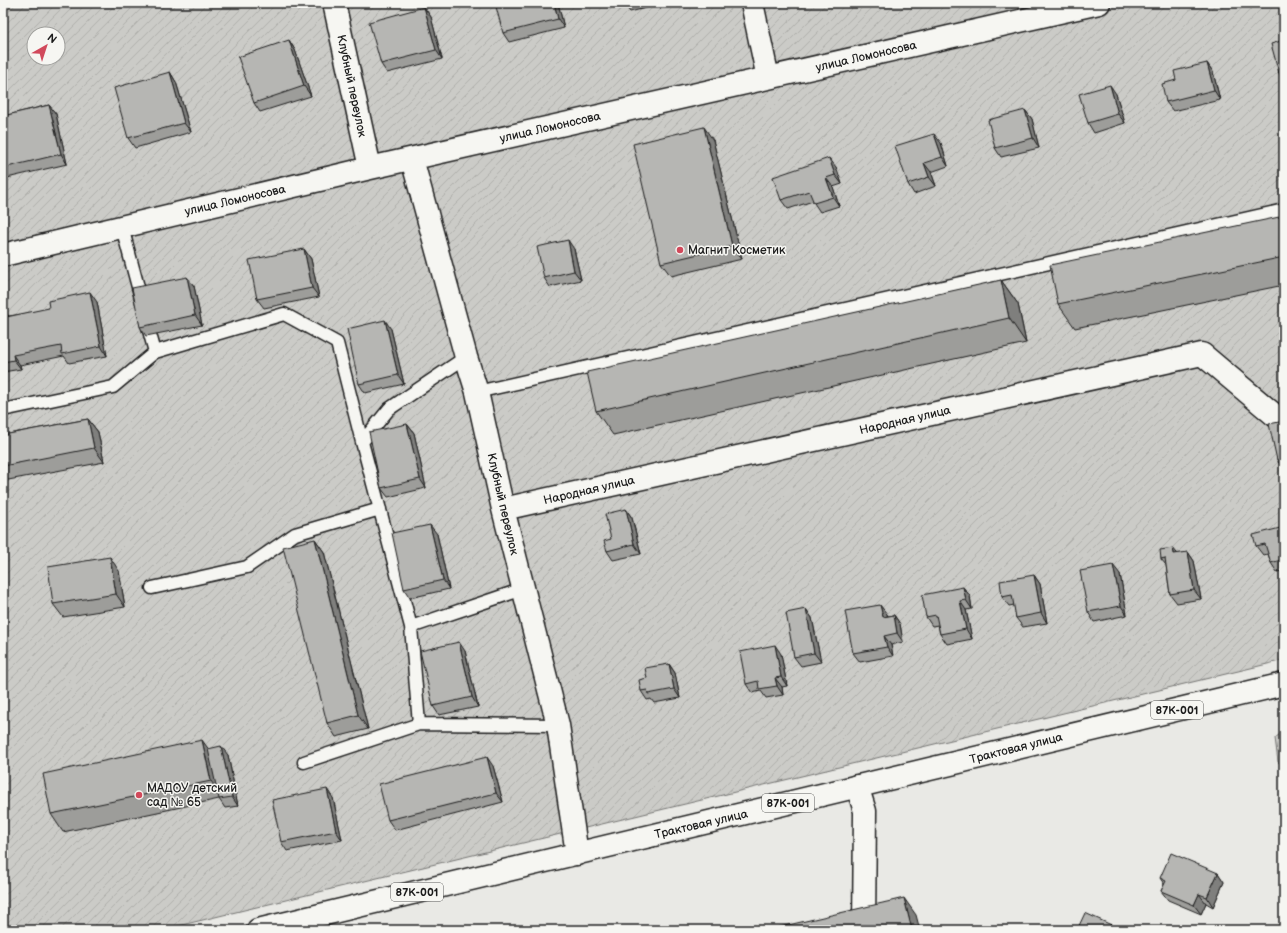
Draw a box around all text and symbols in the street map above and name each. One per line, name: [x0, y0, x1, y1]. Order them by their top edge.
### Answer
north arrow: [26, 26, 66, 66]
text: N: [45, 31, 59, 46]
street label: Клубный переулок: [333, 34, 370, 139]
street label: улица Ломоносова: [814, 38, 918, 75]
street label: улица Ломоносова: [498, 109, 602, 146]
street label: улица Ломоносова: [183, 182, 287, 219]
place label: Магнит Косметик: [688, 243, 786, 258]
marker: Магнит Косметик: [675, 245, 685, 255]
street label: Народная улица: [858, 403, 952, 438]
street label: Клубный переулок: [483, 452, 522, 557]
street label: Народная улица: [542, 473, 636, 508]
road number: 87К-001: [1151, 701, 1203, 719]
street label: Трактовая улица: [968, 730, 1064, 767]
place label: МАДОУ детский сад № 65: [147, 781, 237, 810]
marker: МАДОУ детский сад № 65: [134, 790, 144, 800]
road number: 87К-001: [762, 794, 814, 812]
street label: Трактовая улица: [653, 806, 749, 843]
road number: 87К-001: [391, 883, 443, 901]

